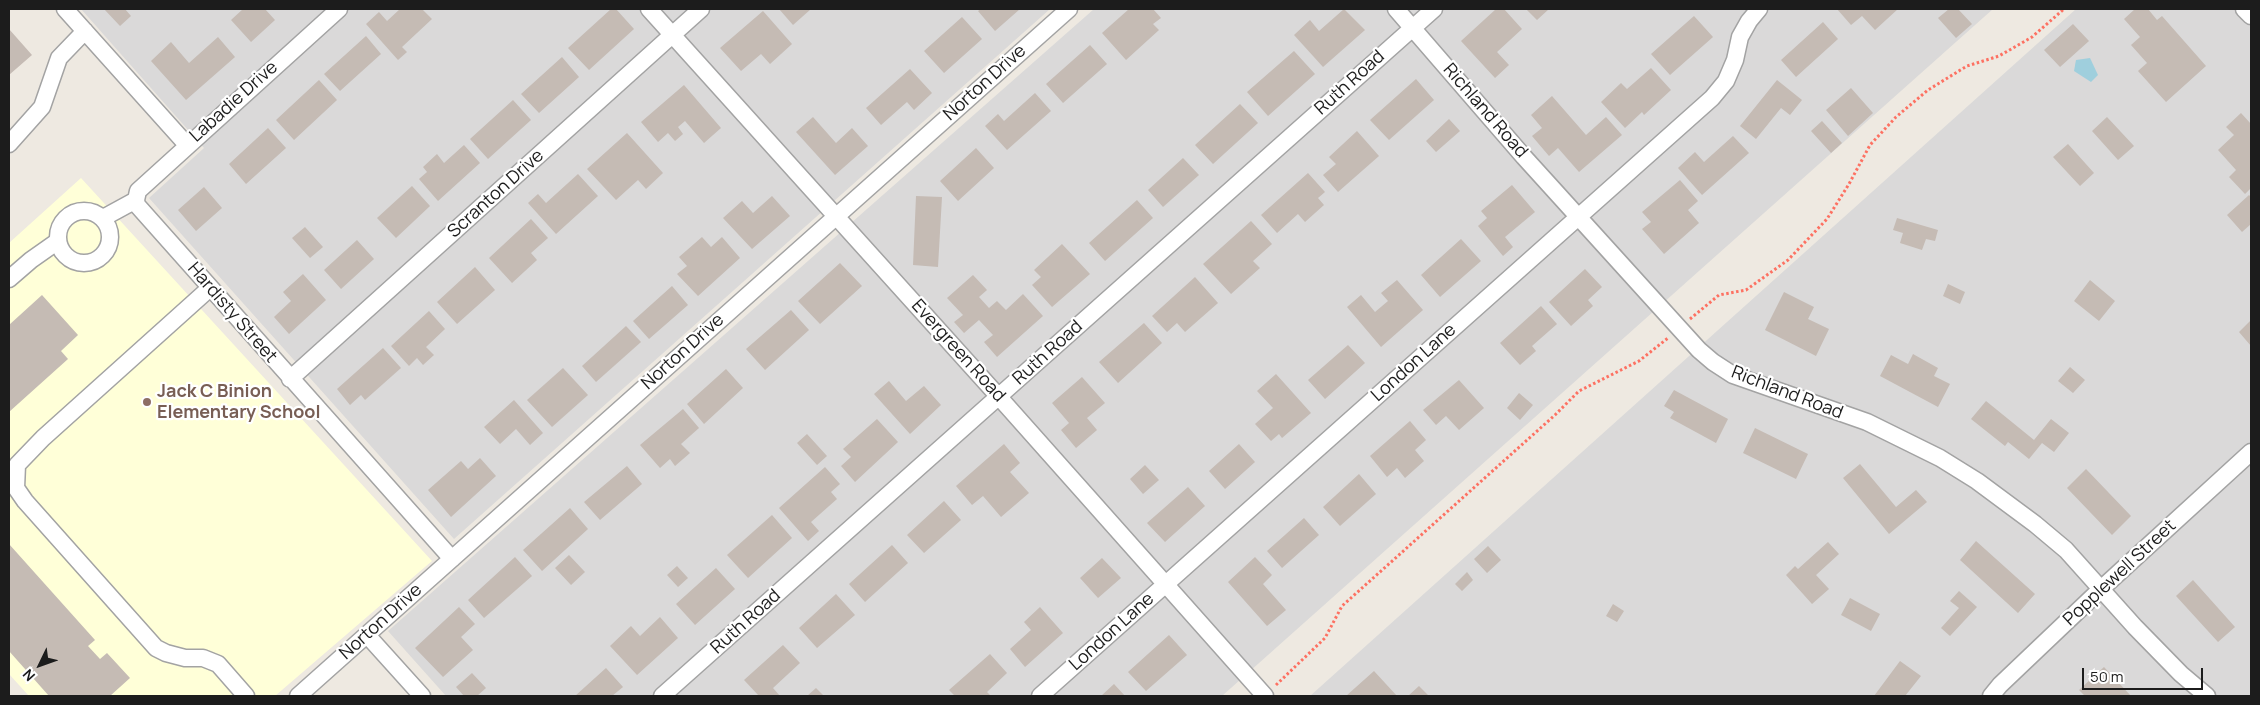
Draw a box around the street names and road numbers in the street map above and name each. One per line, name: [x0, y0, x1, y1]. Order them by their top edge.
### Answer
street label: Norton Drive: [939, 40, 1031, 126]
street label: Ruth Road: [1311, 46, 1389, 120]
street label: Labadie Drive: [186, 57, 282, 147]
street label: Richland Road: [1438, 59, 1532, 163]
street label: Scranton Drive: [444, 145, 548, 243]
street label: Hardisty Street: [183, 258, 281, 368]
street label: Evergreen Road: [906, 295, 1010, 407]
street label: Norton Drive: [637, 309, 729, 395]
street label: Ruth Road: [1009, 316, 1087, 390]
street label: London Lane: [1367, 319, 1461, 407]
street label: Richland Road: [1728, 362, 1846, 424]
street label: Popplewell Street: [2059, 515, 2181, 631]
street label: Norton Drive: [335, 579, 427, 665]
street label: Ruth Road: [707, 585, 785, 659]
street label: London Lane: [1065, 588, 1159, 676]

